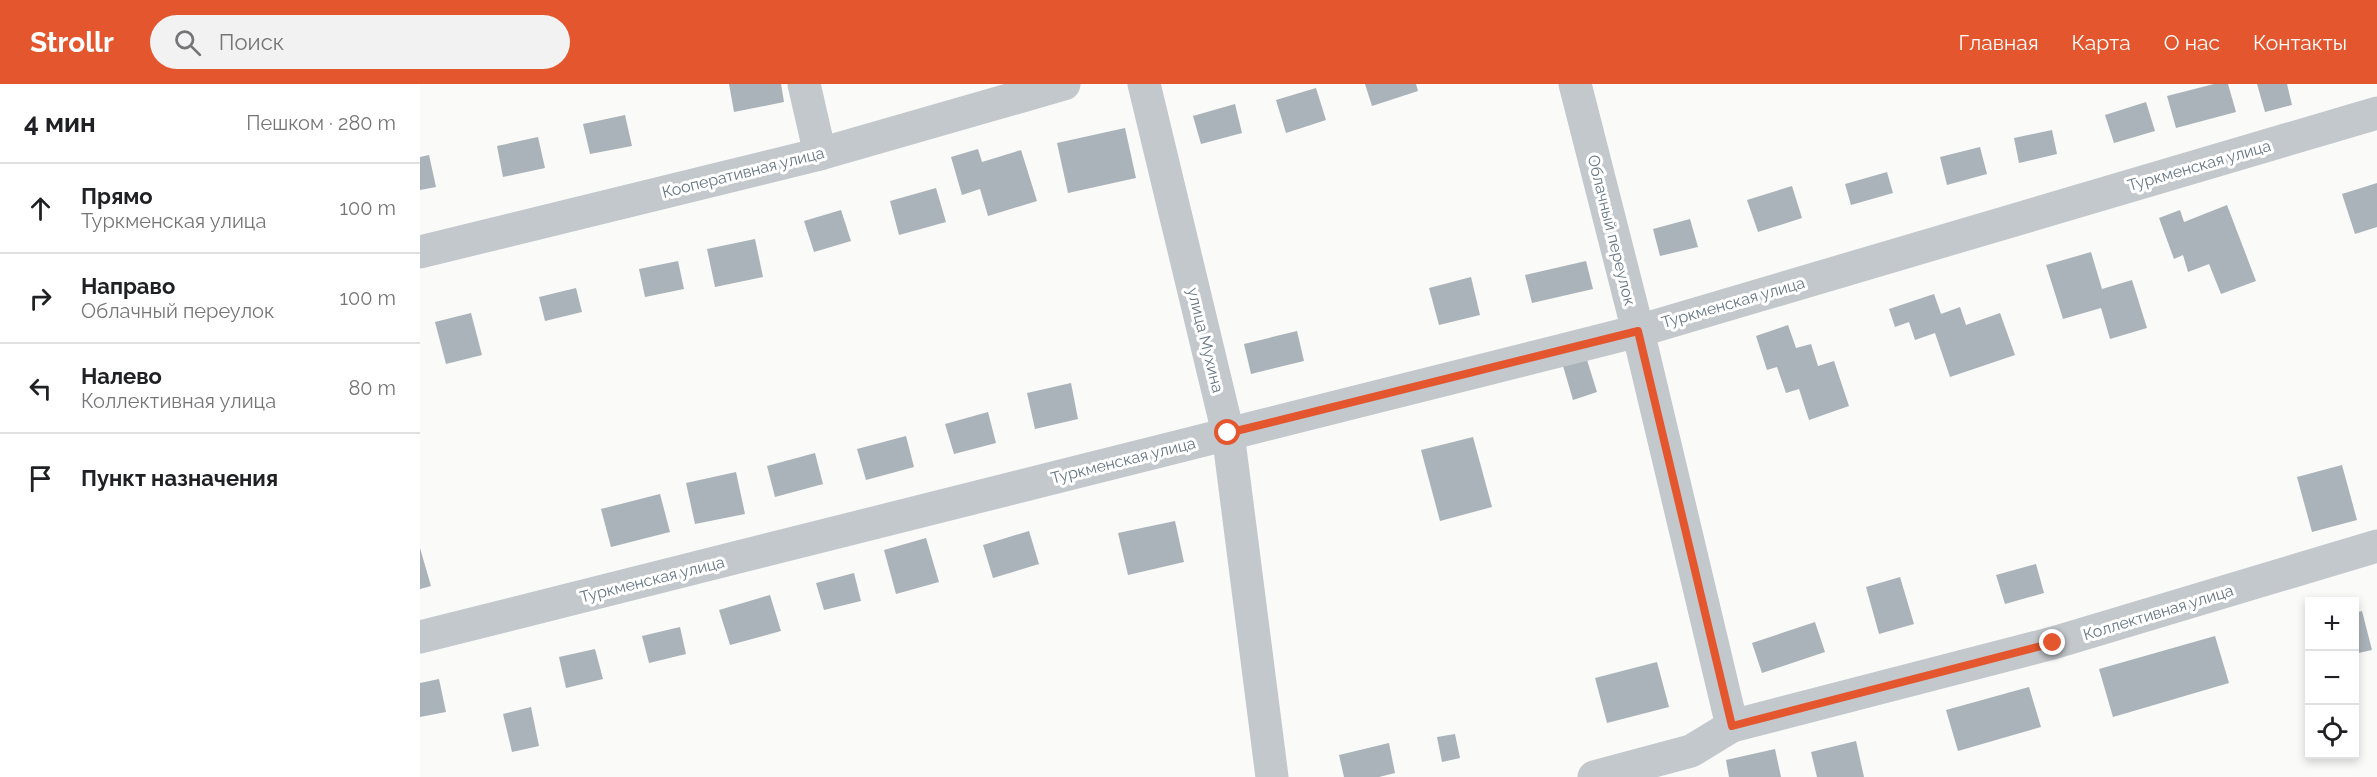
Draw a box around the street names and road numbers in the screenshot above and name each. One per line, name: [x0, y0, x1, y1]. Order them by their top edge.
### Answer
street label: Туркменская улица: [2125, 136, 2273, 195]
street label: Кооперативная улица: [660, 143, 826, 202]
street label: Облачный переулок: [1584, 153, 1639, 307]
street label: Туркменская улица: [1659, 273, 1807, 332]
street label: улица Мухина: [1183, 286, 1228, 395]
street label: Туркменская улица: [1049, 433, 1197, 488]
street label: Туркменская улица: [578, 552, 726, 607]
street label: Коллективная улица: [2081, 581, 2236, 644]

